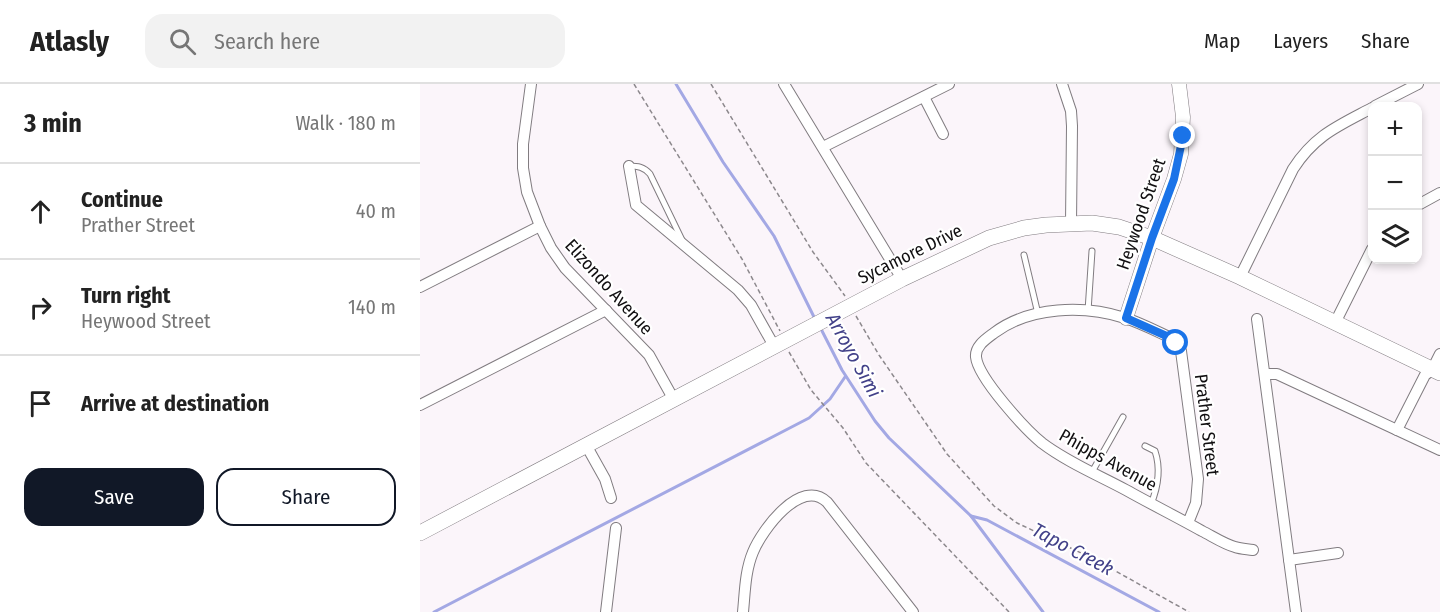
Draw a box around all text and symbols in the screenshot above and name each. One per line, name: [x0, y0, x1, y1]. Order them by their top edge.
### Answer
search box: [145, 14, 565, 68]
text: Atlasly: [30, 25, 109, 58]
icon: search: [166, 25, 199, 58]
text: Search here: [214, 28, 320, 55]
text: Map: [1204, 28, 1240, 54]
text: Layers: [1273, 28, 1328, 54]
text: Share: [1361, 28, 1410, 54]
map controls: [1368, 102, 1422, 264]
button: +: [1368, 102, 1422, 156]
text: 3 min: [24, 108, 82, 139]
text: Walk · 180 m: [295, 111, 396, 135]
route end: [1169, 122, 1195, 148]
street label: Heywood Street: [1112, 155, 1170, 273]
button: −: [1368, 156, 1422, 210]
text: Continue: [81, 186, 163, 213]
icon: ahead: [24, 195, 57, 228]
text: 40 m: [356, 199, 396, 223]
button: layers: [1368, 210, 1422, 264]
text: Prather Street: [81, 213, 195, 237]
street label: Sycamore Drive: [854, 219, 966, 289]
street label: Elizondo Avenue: [560, 235, 658, 339]
text: Turn right: [81, 282, 170, 309]
icon: right: [24, 291, 57, 324]
text: 140 m: [348, 295, 396, 319]
water label: Arroyo Simi: [820, 308, 887, 402]
text: Heywood Street: [81, 309, 211, 333]
route start: [1162, 329, 1188, 355]
street label: Prather Street: [1190, 373, 1224, 477]
icon: arrive: [24, 387, 57, 420]
text: Arrive at destination: [81, 390, 269, 417]
street label: Phipps Avenue: [1055, 424, 1161, 496]
button: Save: [24, 468, 204, 526]
button: Share: [216, 468, 396, 526]
water label: Tapo Creek: [1028, 517, 1118, 581]

